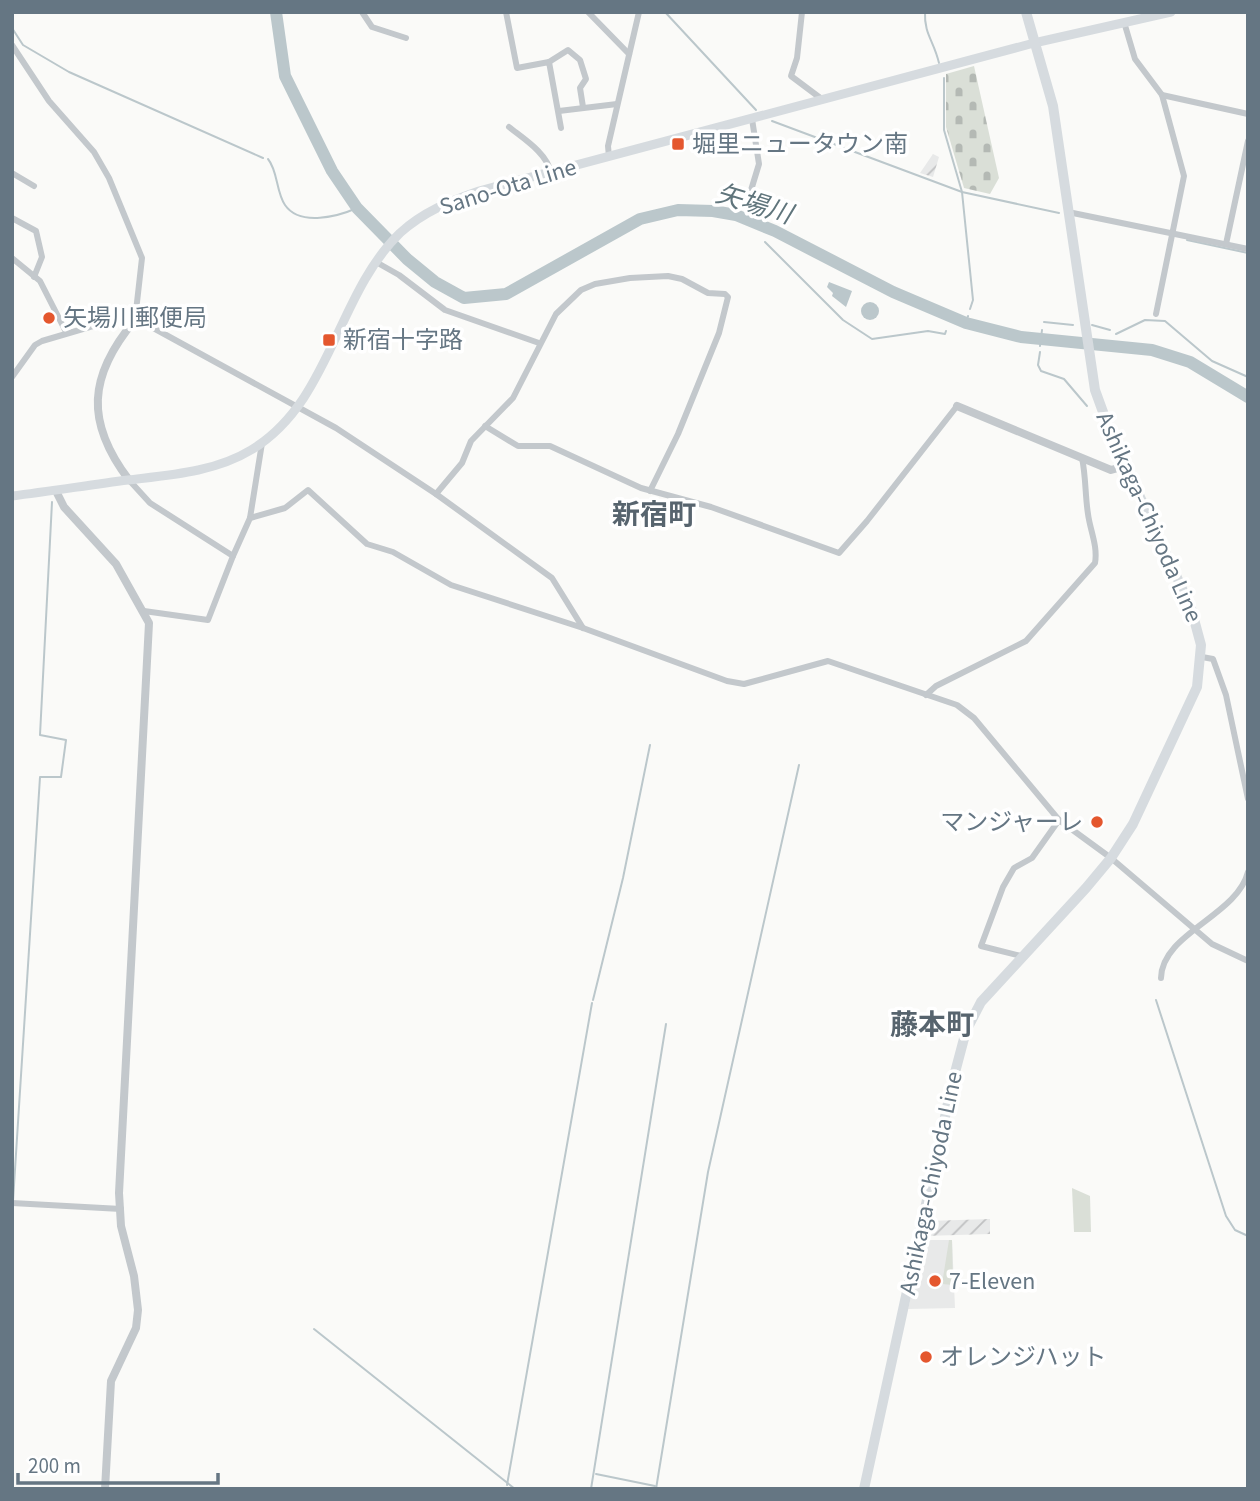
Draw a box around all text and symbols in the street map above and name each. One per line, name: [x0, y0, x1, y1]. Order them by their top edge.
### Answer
place label: 堀里ニュータウン南: [692, 127, 908, 162]
marker: 堀里ニュータウン南: [670, 136, 686, 152]
street label: Sano-Ota Line: [435, 150, 581, 224]
water label: 矢場川: [711, 175, 800, 234]
place label: 矢場川郵便局: [63, 301, 207, 336]
marker: 矢場川郵便局: [41, 310, 57, 326]
place label: 新宿十字路: [343, 323, 463, 358]
marker: 新宿十字路: [321, 332, 337, 348]
street label: Ashikaga-Chiyoda Line: [1087, 406, 1211, 628]
district label: 新宿町: [612, 495, 696, 535]
place label: マンジャーレ: [940, 805, 1083, 840]
marker: マンジャーレ: [1089, 814, 1105, 830]
district label: 藤本町: [890, 1005, 974, 1045]
street label: Ashikaga-Chiyoda Line: [890, 1068, 972, 1298]
place label: 7-Eleven: [949, 1264, 1035, 1299]
marker: 7-Eleven: [927, 1273, 943, 1289]
place label: オレンジハット: [940, 1340, 1107, 1375]
marker: オレンジハット: [918, 1349, 934, 1365]
scale bar: [18, 1442, 217, 1486]
text: 200 m: [28, 1451, 81, 1481]

